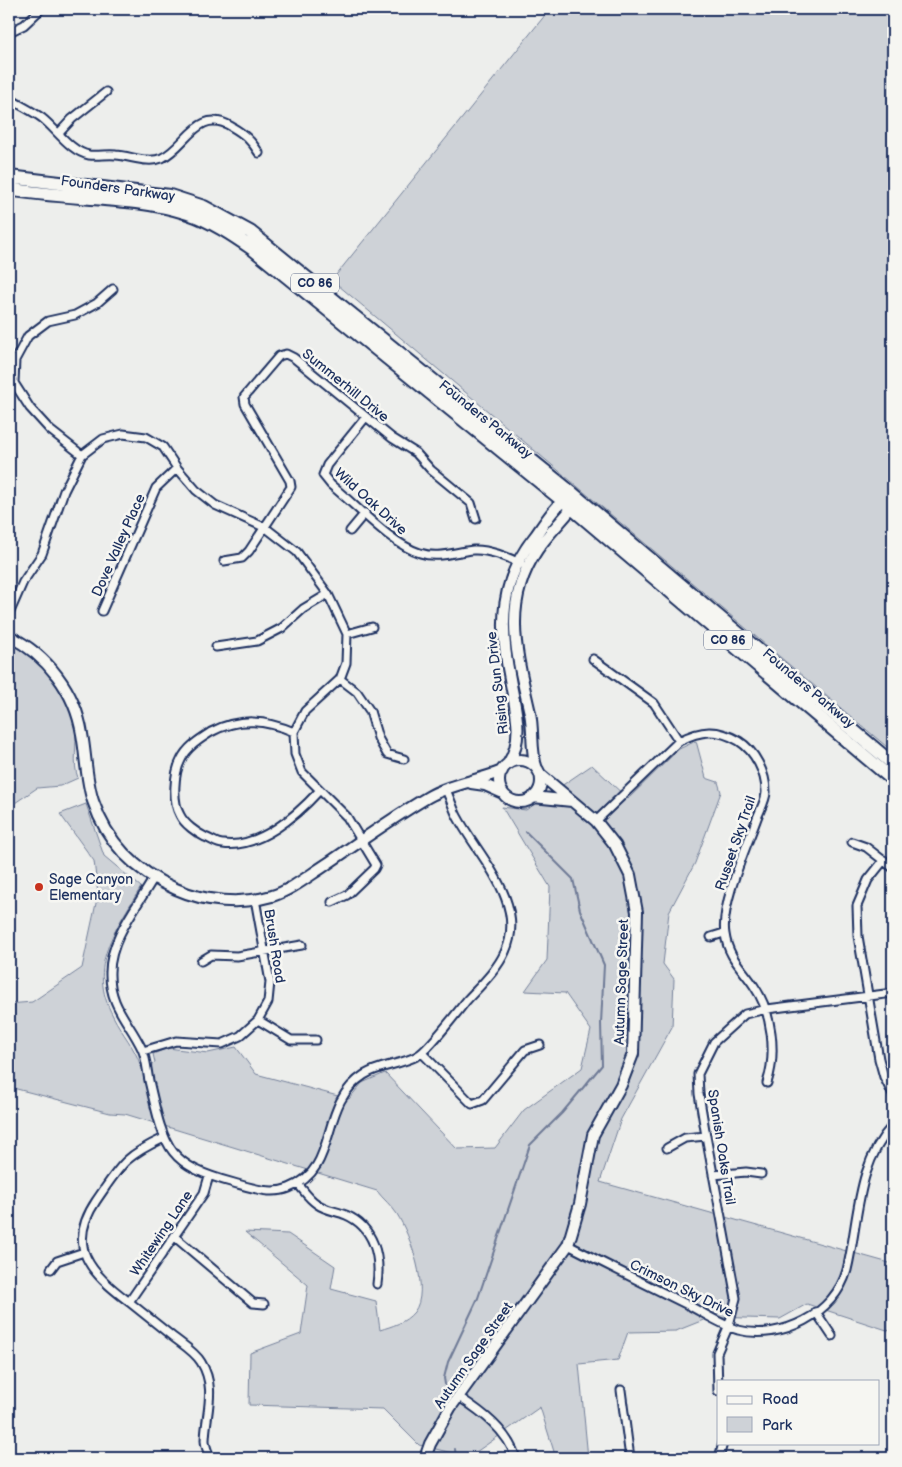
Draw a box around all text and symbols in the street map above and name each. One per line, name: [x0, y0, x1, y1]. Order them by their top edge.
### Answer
street label: Founders Parkway: [60, 172, 177, 205]
road number: CO 86: [291, 274, 339, 292]
street label: Summerhill Drive: [299, 345, 393, 426]
street label: Founders Parkway: [436, 377, 536, 463]
street label: Wild Oak Drive: [331, 464, 411, 539]
street label: Dove Valley Place: [88, 491, 149, 599]
street label: Rising Sun Drive: [483, 630, 512, 735]
road number: CO 86: [704, 630, 752, 650]
street label: Founders Parkway: [759, 645, 859, 732]
street label: Russet Sky Trail: [711, 794, 760, 893]
place label: Sage Canyon Elementary: [49, 871, 133, 904]
marker: Sage Canyon Elementary: [33, 881, 45, 893]
street label: Brush Road: [260, 908, 289, 984]
street label: Autumn Sage Street: [611, 918, 632, 1045]
street label: Spanish Oaks Trail: [704, 1088, 739, 1206]
street label: Whitewing Lane: [127, 1187, 196, 1279]
street label: Crimson Sky Drive: [627, 1256, 737, 1321]
street label: Autumn Sage Street: [430, 1298, 517, 1412]
legend: [717, 1380, 880, 1444]
text: Road: [762, 1390, 798, 1409]
text: Park: [762, 1416, 793, 1435]

